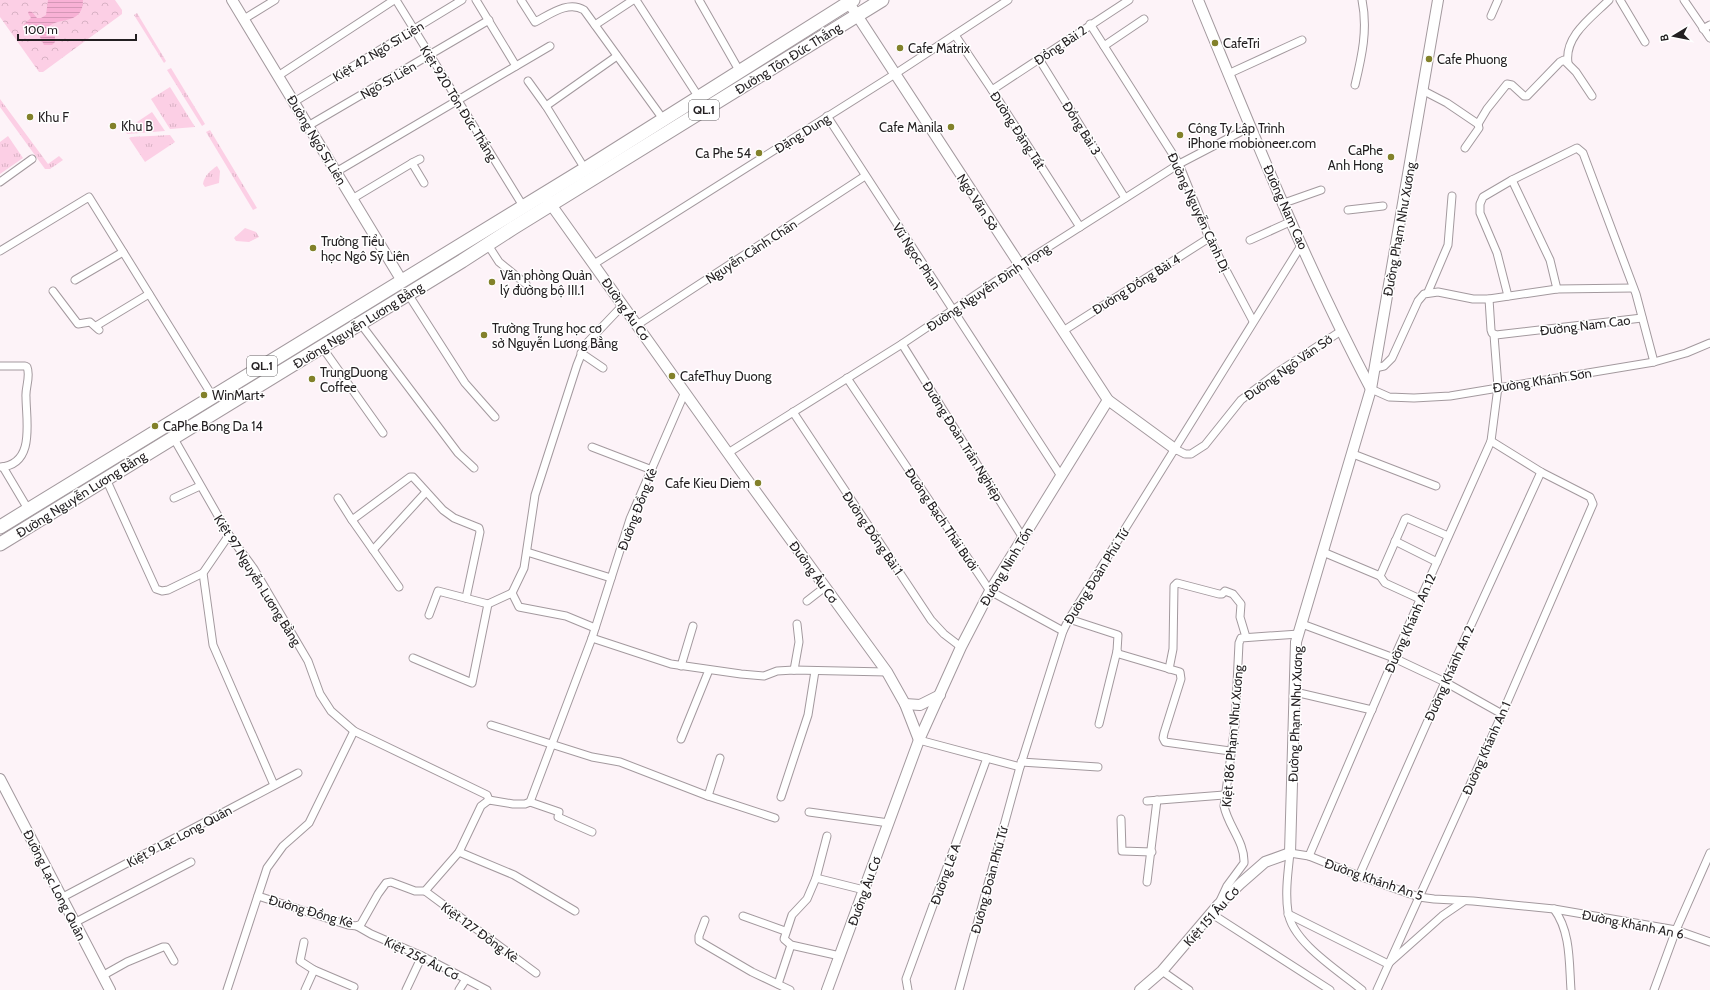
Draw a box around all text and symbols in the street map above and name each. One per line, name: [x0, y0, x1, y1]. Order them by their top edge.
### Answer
scale bar: [18, 16, 136, 42]
north arrow: [1654, 16, 1694, 56]
street label: Kiệt 42 Ngô Sĩ Liên: [330, 18, 426, 84]
street label: Đường Tôn Đức Thắng: [732, 19, 845, 97]
text: 100 m: [24, 22, 58, 37]
street label: Đồng Bài 2: [1031, 22, 1089, 68]
text: B: [1657, 33, 1672, 42]
place label: CafeTri: [1223, 35, 1260, 51]
marker: CafeTri: [1210, 38, 1220, 48]
place label: Cafe Matrix: [908, 40, 971, 56]
street label: Kiệt 920 Tôn Đức Thắng: [417, 42, 501, 164]
marker: Cafe Matrix: [895, 43, 905, 53]
place label: Cafe Phuong: [1437, 51, 1508, 67]
marker: Cafe Phuong: [1424, 54, 1434, 64]
street label: Ngô Sĩ Liên: [357, 58, 419, 102]
street label: Đường Đặng Tất: [987, 88, 1049, 172]
street label: Đường Ngô Sĩ Liên: [284, 92, 350, 188]
street label: Đồng Bài 3: [1059, 98, 1105, 158]
road number: QL.1: [689, 100, 719, 120]
place label: Khu F: [38, 109, 69, 125]
street label: Đặng Dung: [771, 109, 833, 156]
marker: Khu F: [25, 112, 35, 122]
place label: Khu B: [121, 118, 153, 134]
place label: Cafe Manila: [879, 119, 944, 135]
place label: Công Ty Lập Trình iPhone mobioneer.com: [1188, 120, 1316, 151]
marker: Khu B: [108, 121, 118, 131]
marker: Cafe Manila: [946, 122, 956, 132]
marker: Công Ty Lập Trình iPhone mobioneer.com: [1175, 130, 1185, 140]
place label: CaPhe Anh Hong: [1328, 142, 1384, 173]
place label: Ca Phe 54: [695, 145, 751, 161]
marker: Ca Phe 54: [754, 148, 764, 158]
street label: Đường Nguyễn Cảnh Dị: [1164, 150, 1234, 274]
marker: CaPhe Anh Hong: [1386, 152, 1396, 162]
street label: Đường Phạm Như Xương: [1379, 160, 1419, 297]
street label: Đường Nam Cao: [1260, 162, 1312, 252]
street label: Ngô Văn Sở: [954, 171, 1002, 233]
street label: Nguyễn Cảnh Chân: [702, 216, 800, 286]
street label: Vũ Ngọc Phan: [889, 220, 945, 292]
place label: Trường Tiểu học Ngô Sỹ Liên: [321, 233, 410, 264]
street label: Đường Nguyễn Đình Trọng: [923, 239, 1053, 334]
marker: Trường Tiểu học Ngô Sỹ Liên: [308, 243, 318, 253]
street label: Đường Đồng Bài 4: [1089, 250, 1183, 317]
place label: Văn phòng Quản lý đường bộ III.1: [500, 267, 592, 298]
street label: Đường Âu Cơ: [599, 275, 653, 343]
marker: Văn phòng Quản lý đường bộ III.1: [487, 277, 497, 287]
street label: Đường Nguyễn Lương Bằng: [290, 278, 426, 372]
street label: Đường Nam Cao: [1539, 312, 1631, 338]
place label: Trường Trung học cơ sở Nguyễn Lương Bằng: [492, 320, 618, 351]
marker: Trường Trung học cơ sở Nguyễn Lương Bằng: [479, 330, 489, 340]
street label: Đường Ngô Văn Sở: [1241, 331, 1335, 403]
road number: QL.1: [247, 356, 277, 376]
place label: TrungDuong Coffee: [320, 364, 388, 395]
street label: Đường Khánh Sơn: [1491, 364, 1593, 396]
place label: CafeThuy Duong: [680, 368, 772, 384]
marker: CafeThuy Duong: [667, 371, 677, 381]
marker: TrungDuong Coffee: [307, 374, 317, 384]
street label: Đường Đoàn Trần Nghiệp: [920, 378, 1006, 504]
place label: WinMart+: [212, 387, 265, 403]
marker: WinMart+: [199, 390, 209, 400]
place label: CaPhe Bong Da 14: [163, 418, 263, 434]
marker: CaPhe Bong Da 14: [150, 421, 160, 431]
street label: Đường Nguyễn Lương Bằng: [13, 447, 149, 541]
street label: Đường Đồng Kè: [614, 465, 660, 552]
street label: Đường Bạch Thái Bưởi: [902, 465, 982, 573]
place label: Cafe Kieu Diem: [665, 475, 750, 491]
marker: Cafe Kieu Diem: [753, 478, 763, 488]
street label: Đường Đồng Bài 1: [839, 488, 907, 578]
street label: Kiệt 97 Nguyễn Lương Bằng: [211, 511, 305, 649]
street label: Đường Ninh Tốn: [976, 524, 1036, 608]
street label: Đường Đoàn Phú Tứ: [1060, 524, 1133, 627]
street label: Đường Âu Cơ: [786, 538, 842, 606]
street label: Đường Khánh An 12: [1381, 571, 1439, 675]
street label: Đường Khánh An 2: [1421, 623, 1477, 723]
street label: Đường Phạm Như Xương: [1285, 645, 1305, 782]
street label: Kiệt 186 Phạm Như Xương: [1218, 664, 1246, 808]
street label: Đường Khánh An 1: [1458, 699, 1514, 797]
street label: Kiệt 9 Lạc Long Quân: [124, 802, 234, 870]
street label: Đường Đoàn Phú Tứ: [967, 824, 1011, 935]
street label: Đường Lạc Long Quân: [20, 827, 90, 943]
street label: Đường Lê A: [927, 841, 963, 907]
street label: Đường Âu Cơ: [844, 854, 884, 928]
street label: Đường Khánh An 5: [1323, 855, 1425, 903]
street label: Kiệt 151 Âu Cơ: [1180, 883, 1242, 949]
street label: Đường Đồng Kè: [267, 891, 355, 931]
street label: Kiệt 127 Đồng Kè: [438, 899, 522, 966]
street label: Đường Khánh An 6: [1581, 906, 1685, 942]
street label: Kiệt 256 Âu Cơ: [382, 933, 462, 983]

